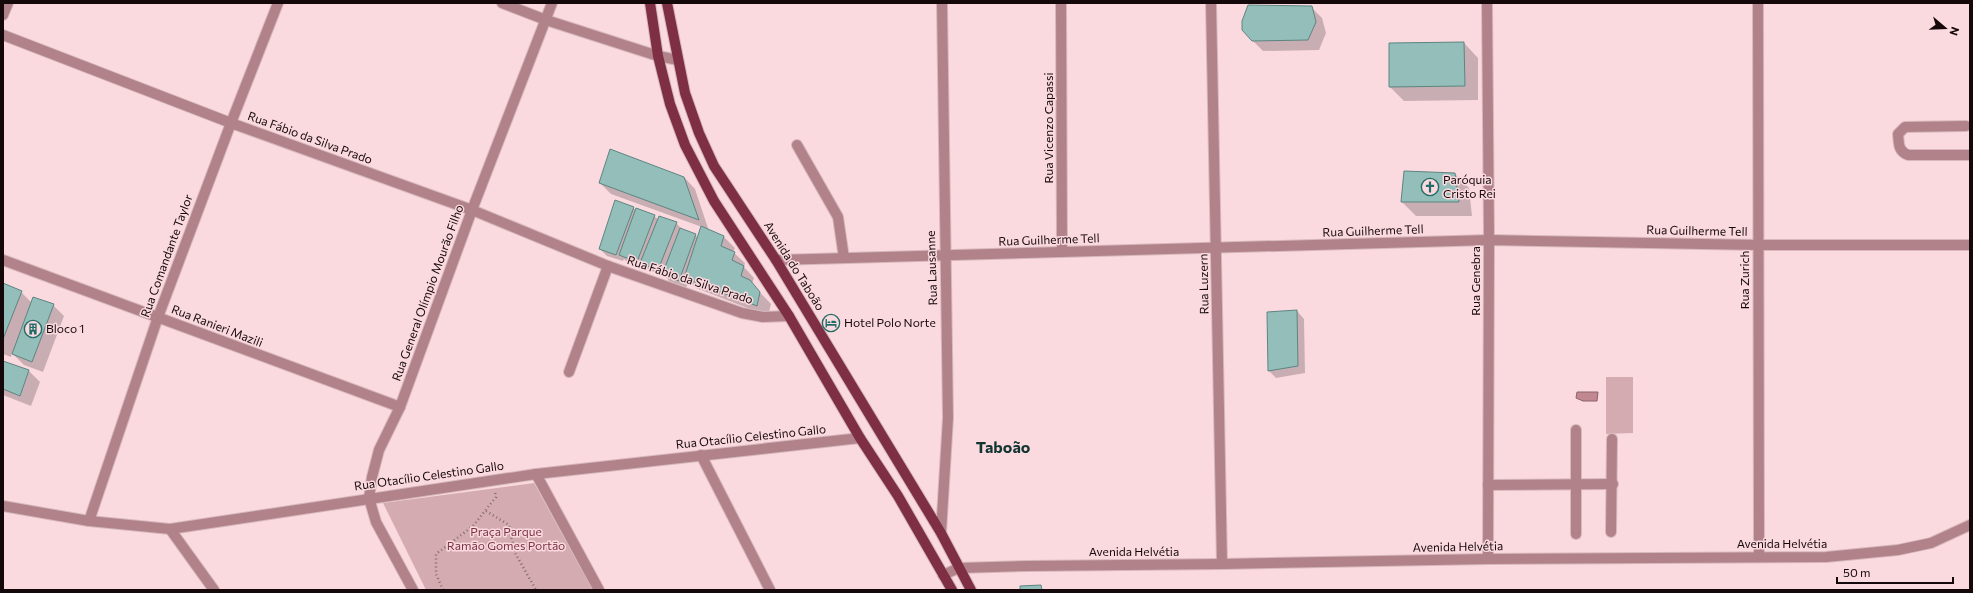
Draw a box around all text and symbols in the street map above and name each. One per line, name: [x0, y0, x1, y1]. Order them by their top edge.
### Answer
north arrow: [1925, 8, 1965, 48]
text: N: [1947, 25, 1962, 37]
street label: Rua Vicenzo Capassi: [1041, 73, 1055, 184]
street label: Rua Fábio da Silva Prado: [246, 108, 375, 166]
place label: Paróquia Cristo Rei: [1443, 172, 1496, 200]
church icon: Paróquia Cristo Rei: [1420, 177, 1440, 197]
street label: Rua Comandante Taylor: [137, 192, 195, 319]
street label: Rua General Olímpio Mourão Filho: [389, 203, 466, 383]
street label: Avenida do Taboão: [762, 218, 828, 313]
street label: Rua Guilherme Tell: [1322, 221, 1424, 239]
street label: Rua Guilherme Tell: [1646, 222, 1748, 238]
street label: Rua Lausanne: [923, 230, 939, 306]
street label: Rua Guilherme Tell: [998, 230, 1100, 248]
street label: Rua Genebra: [1468, 246, 1482, 316]
street label: Rua Zurich: [1737, 251, 1751, 309]
street label: Rua Fábio da Silva Prado: [626, 252, 755, 306]
street label: Rua Luzern: [1195, 254, 1211, 315]
street label: Rua Ranieri Mazili: [170, 301, 265, 349]
hotel icon: Hotel Polo Norte: [821, 313, 841, 333]
place label: Hotel Polo Norte: [844, 315, 936, 329]
building icon: Bloco 1: [23, 319, 43, 339]
place label: Bloco 1: [46, 321, 85, 335]
street label: Rua Otacílio Celestino Gallo: [675, 421, 827, 451]
district label: Taboão: [976, 437, 1031, 456]
street label: Rua Otacílio Celestino Gallo: [353, 458, 505, 492]
park label: Praça Parque Ramão Gomes Portão: [447, 524, 565, 552]
street label: Avenida Helvétia: [1737, 536, 1827, 550]
street label: Avenida Helvétia: [1413, 538, 1503, 554]
street label: Avenida Helvétia: [1089, 544, 1179, 558]
scale bar: [1837, 559, 1953, 585]
text: 50 m: [1843, 565, 1871, 579]

